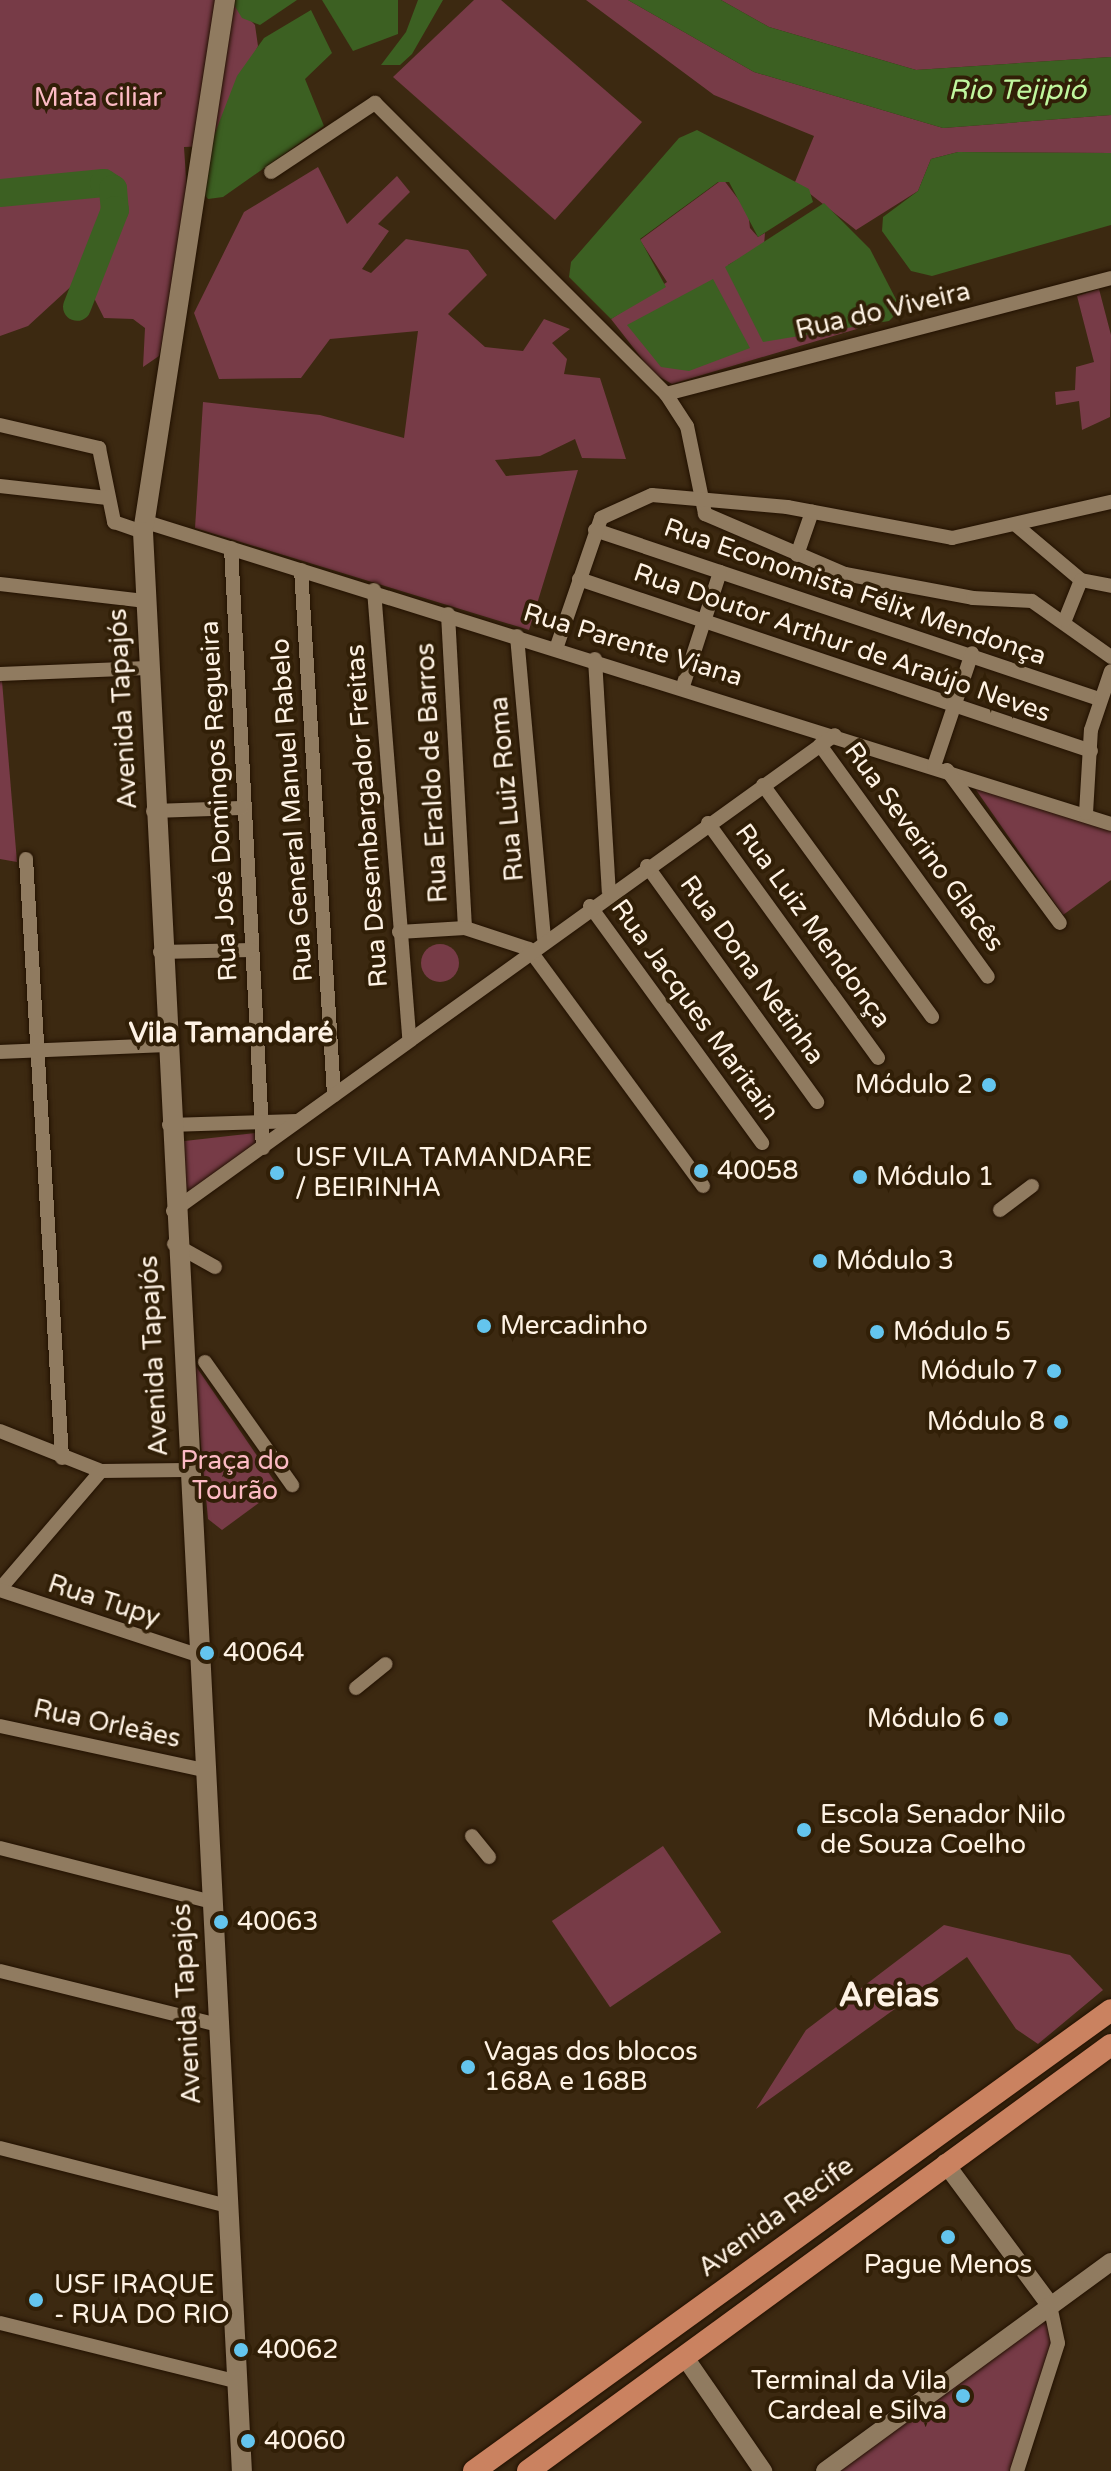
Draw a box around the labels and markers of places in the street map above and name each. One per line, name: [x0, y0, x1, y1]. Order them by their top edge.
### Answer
place label: Módulo 2: [855, 1069, 973, 1101]
marker: Módulo 2: [980, 1076, 998, 1094]
place label: USF VILA TAMANDARE / BEIRINHA: [295, 1142, 592, 1204]
place label: 40058: [717, 1155, 799, 1187]
place label: Módulo 1: [876, 1161, 994, 1193]
marker: USF VILA TAMANDARE / BEIRINHA: [266, 1162, 288, 1184]
marker: 40058: [692, 1162, 710, 1180]
marker: Módulo 1: [851, 1168, 869, 1186]
place label: Módulo 3: [836, 1245, 954, 1277]
marker: Módulo 3: [811, 1252, 829, 1270]
place label: Mercadinho: [500, 1310, 648, 1342]
place label: Módulo 5: [893, 1316, 1011, 1348]
marker: Mercadinho: [475, 1317, 493, 1335]
marker: Módulo 5: [868, 1323, 886, 1341]
place label: Módulo 7: [920, 1355, 1038, 1387]
marker: Módulo 7: [1045, 1362, 1063, 1380]
place label: Módulo 8: [927, 1406, 1045, 1438]
marker: Módulo 8: [1052, 1413, 1070, 1431]
place label: 40064: [223, 1637, 305, 1669]
marker: 40064: [198, 1644, 216, 1662]
place label: Módulo 6: [867, 1703, 985, 1735]
marker: Módulo 6: [992, 1710, 1010, 1728]
place label: Escola Senador Nilo de Souza Coelho: [820, 1799, 1066, 1860]
marker: Escola Senador Nilo de Souza Coelho: [795, 1821, 813, 1839]
place label: 40063: [237, 1906, 319, 1938]
marker: 40063: [212, 1913, 230, 1931]
place label: Vagas dos blocos 168A e 168B: [484, 2036, 698, 2098]
marker: Vagas dos blocos 168A e 168B: [459, 2058, 477, 2076]
marker: Pague Menos: [939, 2228, 957, 2246]
place label: Pague Menos: [864, 2249, 1032, 2281]
place label: USF IRAQUE - RUA DO RIO: [54, 2269, 230, 2330]
marker: USF IRAQUE - RUA DO RIO: [25, 2289, 47, 2311]
place label: 40062: [257, 2334, 339, 2366]
marker: 40062: [232, 2341, 250, 2359]
place label: Terminal da Vila Cardeal e Silva: [751, 2365, 947, 2426]
marker: Terminal da Vila Cardeal e Silva: [954, 2387, 972, 2405]
place label: 40060: [264, 2425, 346, 2457]
marker: 40060: [239, 2432, 257, 2450]

